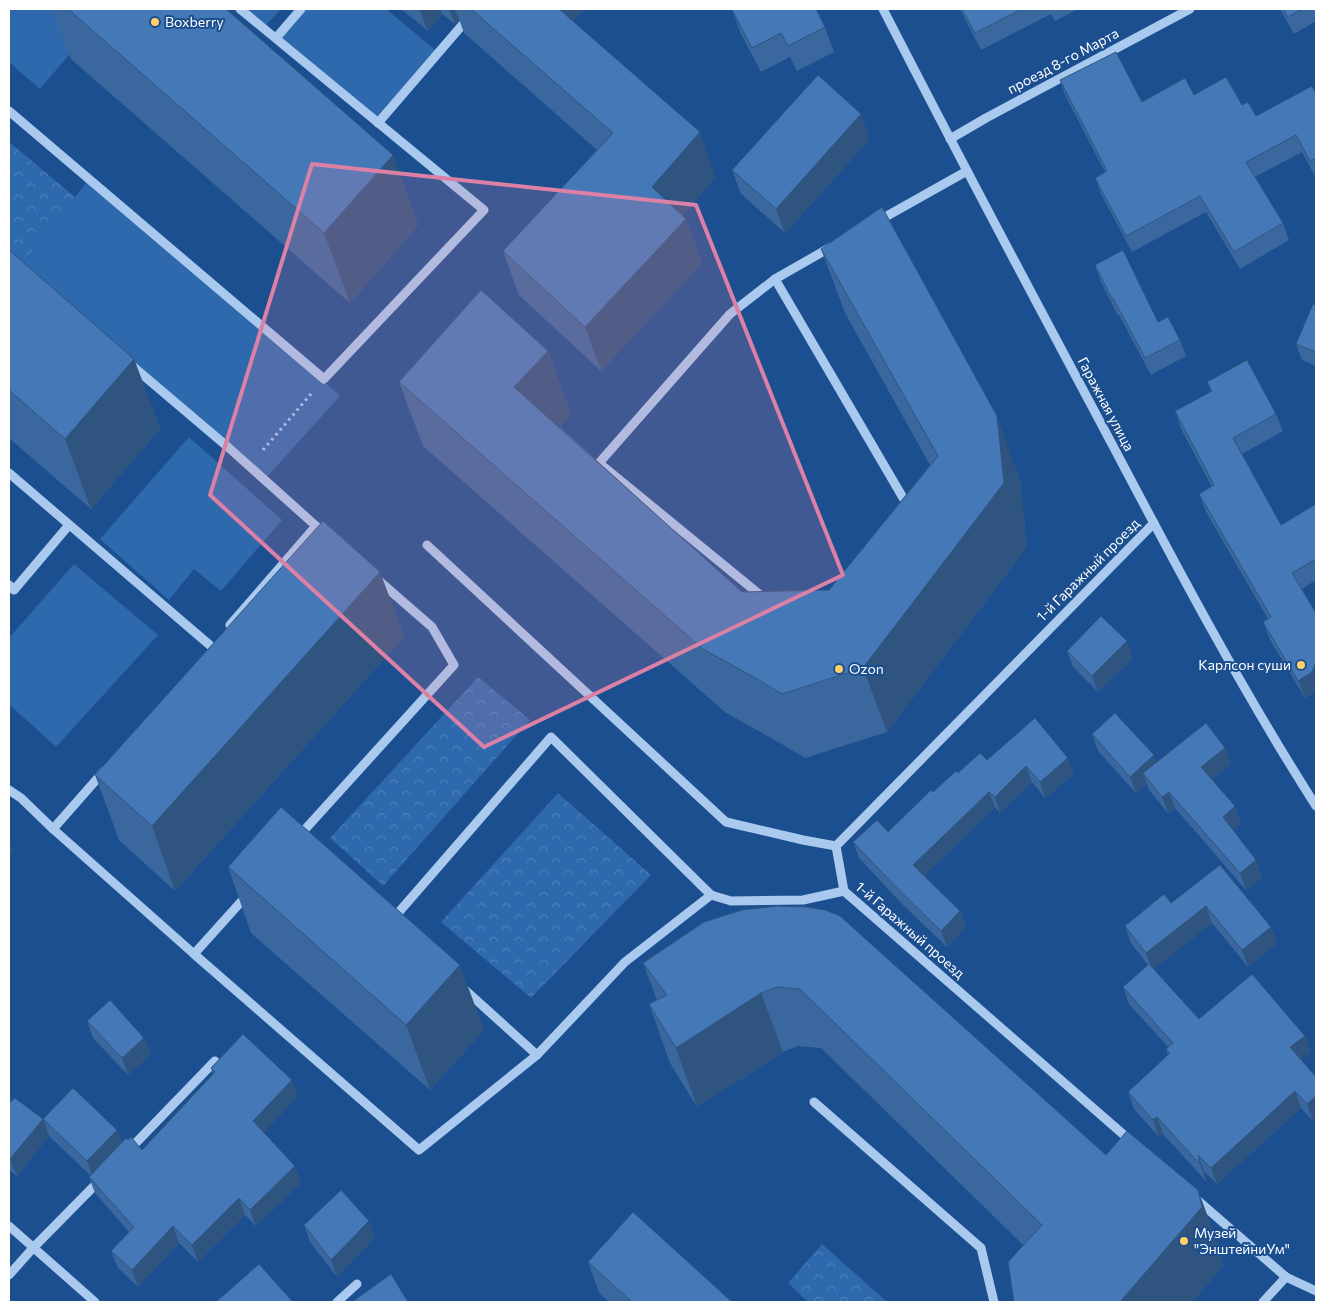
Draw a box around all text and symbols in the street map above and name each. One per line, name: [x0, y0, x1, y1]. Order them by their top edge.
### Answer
place label: Boxberry: [165, 13, 224, 30]
marker: Boxberry: [149, 16, 161, 28]
street label: проезд 8-го Марта: [1004, 24, 1121, 97]
street label: Гаражная улица: [1075, 354, 1138, 454]
street label: 1-й Гаражный проезд: [1033, 515, 1143, 625]
place label: Карлсон суши: [1198, 656, 1291, 673]
marker: Карлсон суши: [1295, 659, 1307, 671]
place label: Ozon: [849, 660, 884, 677]
marker: Ozon: [833, 663, 845, 675]
street label: 1-й Гаражный проезд: [852, 878, 968, 982]
place label: Музей "ЭнштейниУм": [1194, 1224, 1290, 1257]
marker: Музей "ЭнштейниУм": [1178, 1235, 1190, 1247]

